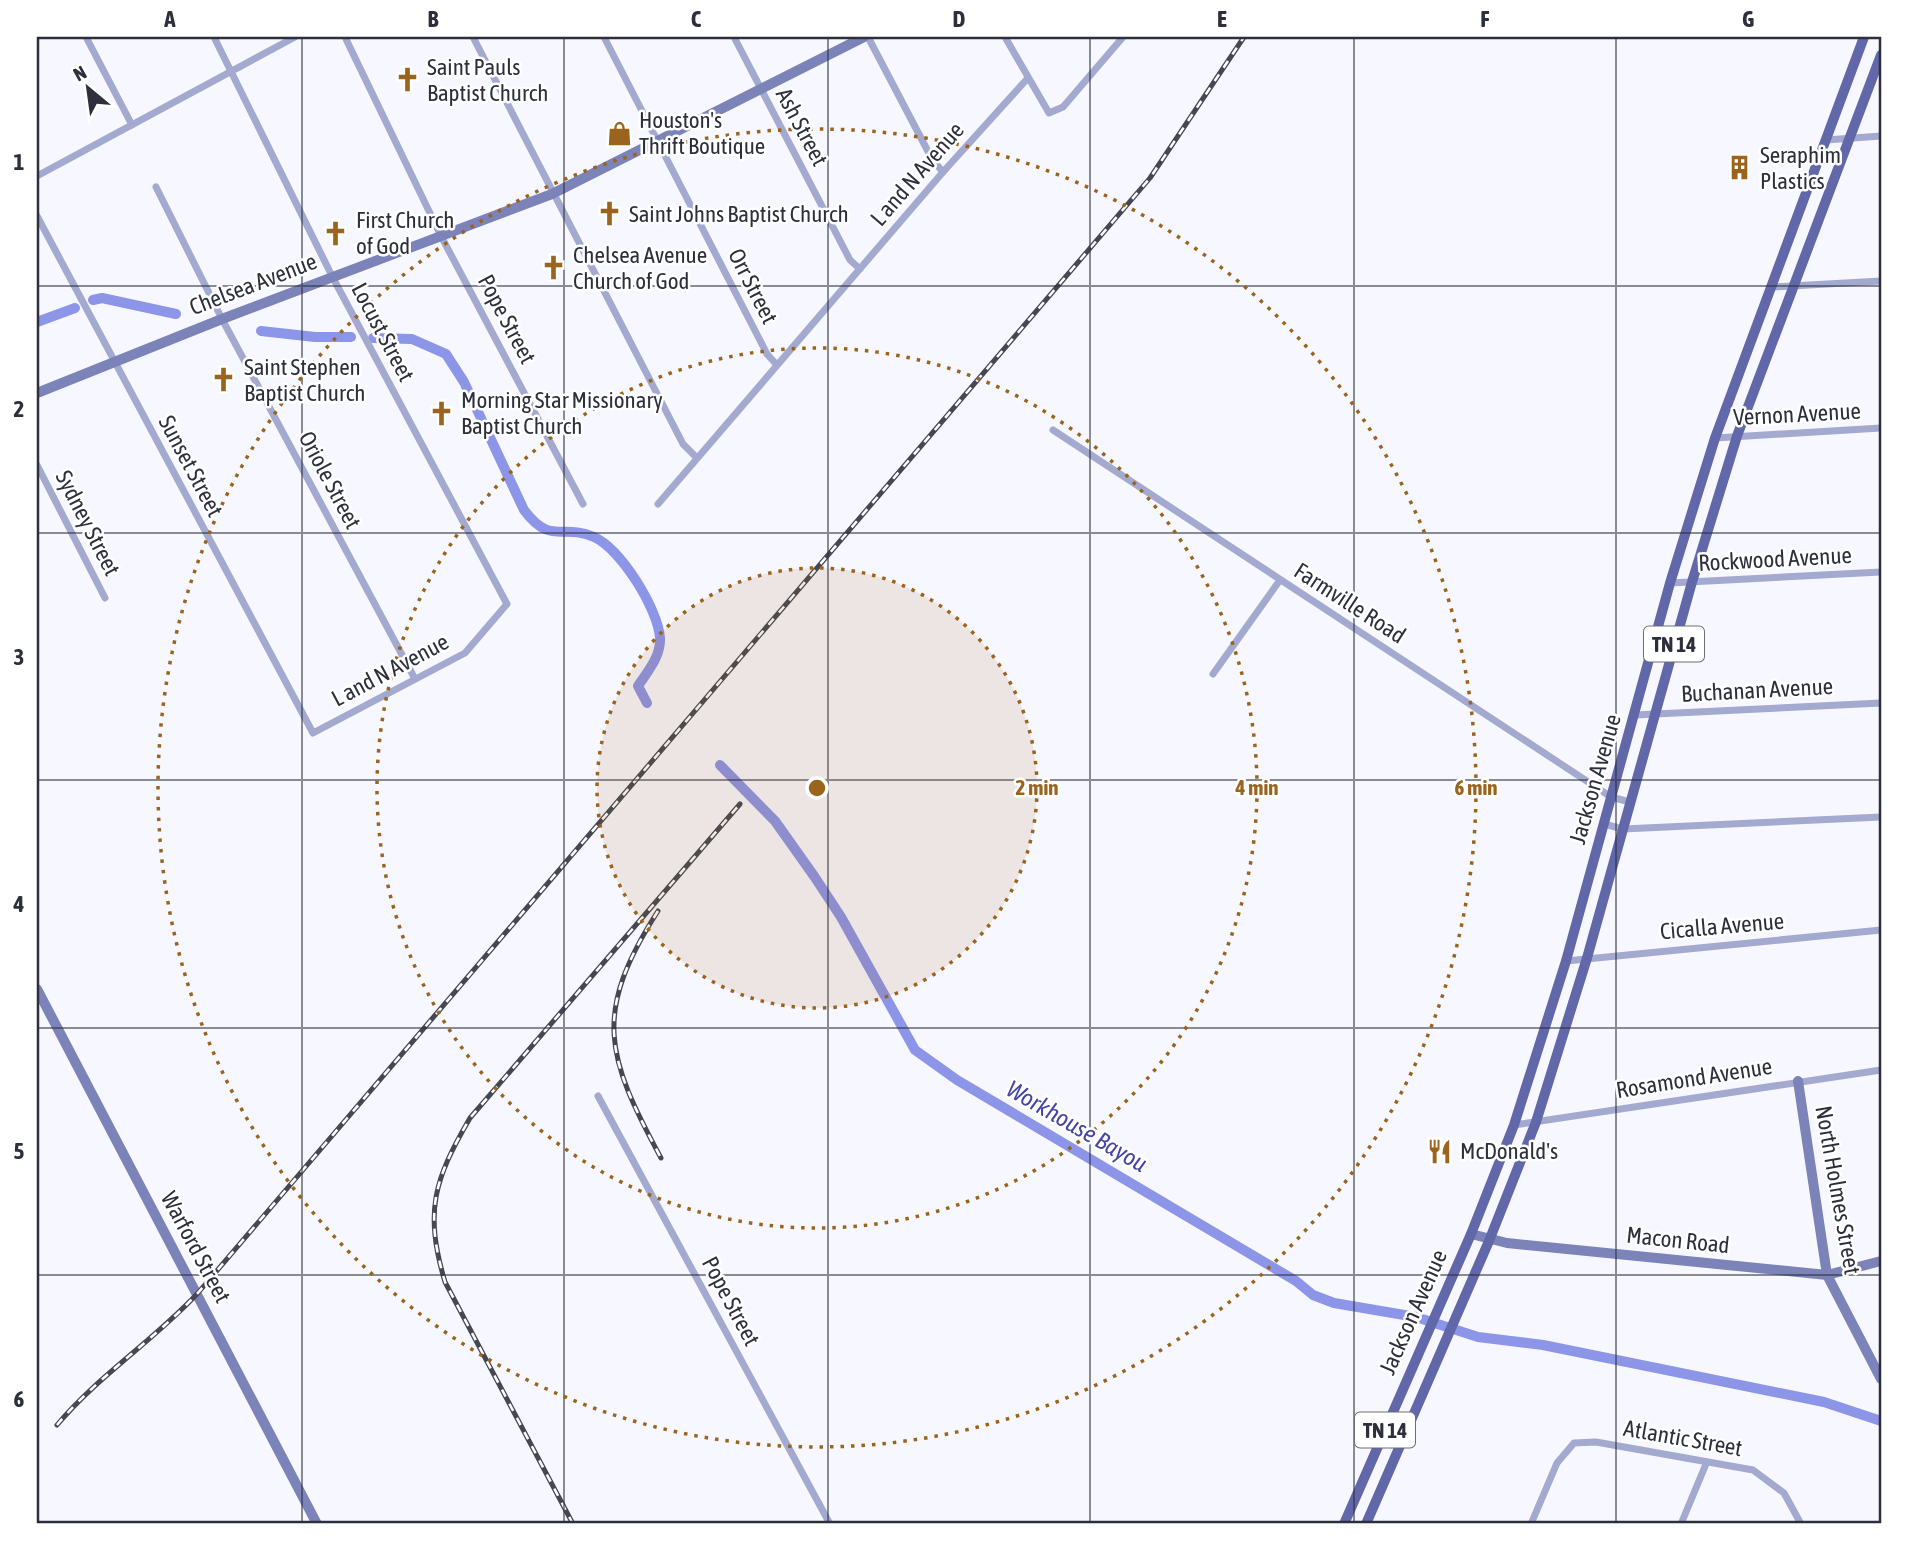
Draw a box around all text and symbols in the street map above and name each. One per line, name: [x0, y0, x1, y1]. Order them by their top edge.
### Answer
text: A: [163, 6, 176, 32]
text: B: [428, 6, 439, 32]
text: C: [691, 6, 702, 32]
text: D: [953, 6, 966, 32]
text: E: [1217, 6, 1227, 32]
text: F: [1480, 6, 1490, 32]
text: G: [1742, 6, 1754, 32]
north arrow: [52, 52, 122, 122]
place label: Saint Pauls Baptist Church: [427, 54, 548, 106]
text: N: [70, 61, 90, 85]
church icon: Saint Pauls Baptist Church: [393, 66, 421, 94]
street label: Ash Street: [771, 84, 833, 170]
place label: Houston's Thrift Boutique: [639, 107, 765, 159]
street label: L and N Avenue: [865, 117, 969, 231]
shop icon: Houston's Thrift Boutique: [605, 119, 633, 147]
place label: Seraphim Plastics: [1760, 142, 1841, 194]
text: 1: [14, 149, 25, 175]
building icon: Seraphim Plastics: [1726, 154, 1754, 182]
church icon: Saint Johns Baptist Church: [595, 200, 623, 228]
place label: Saint Johns Baptist Church: [629, 201, 849, 227]
place label: First Church of God: [356, 207, 454, 259]
church icon: First Church of God: [322, 219, 350, 247]
place label: Chelsea Avenue Church of God: [573, 242, 707, 294]
street label: Orr Street: [723, 244, 783, 328]
street label: Chelsea Avenue: [186, 248, 320, 320]
church icon: Chelsea Avenue Church of God: [539, 254, 567, 282]
street label: Pope Street: [473, 270, 541, 368]
street label: Locust Street: [346, 278, 420, 386]
place label: Saint Stephen Baptist Church: [244, 354, 365, 406]
church icon: Saint Stephen Baptist Church: [210, 366, 238, 394]
place label: Morning Star Missionary Baptist Church: [461, 387, 663, 439]
text: 2: [14, 396, 24, 422]
street label: Vernon Avenue: [1733, 398, 1861, 430]
church icon: Morning Star Missionary Baptist Church: [427, 399, 455, 427]
street label: Sunset Street: [154, 411, 228, 521]
street label: Oriole Street: [294, 427, 366, 533]
street label: Sydney Street: [51, 466, 125, 580]
street label: Rockwood Avenue: [1698, 542, 1852, 576]
street label: Farmville Road: [1290, 557, 1410, 649]
road number: TN 14: [1644, 626, 1704, 662]
street label: L and N Avenue: [327, 628, 453, 712]
text: 3: [14, 644, 24, 670]
street label: Buchanan Avenue: [1680, 673, 1834, 707]
street label: Jackson Avenue: [1564, 711, 1626, 847]
text: 2 min: [1016, 775, 1058, 799]
text: 4 min: [1235, 775, 1278, 799]
text: 6 min: [1455, 775, 1497, 799]
centre of rings: [805, 776, 829, 800]
text: 4: [13, 891, 25, 917]
street label: Cicalla Avenue: [1659, 908, 1785, 944]
street label: Rosamond Avenue: [1614, 1053, 1774, 1103]
water label: Workhouse Bayou: [1002, 1075, 1152, 1177]
street label: North Holmes Street: [1810, 1104, 1866, 1276]
restaurant icon: McDonald's: [1426, 1137, 1454, 1165]
text: 5: [14, 1138, 25, 1164]
place label: McDonald's: [1460, 1138, 1558, 1164]
street label: Warford Street: [156, 1187, 236, 1307]
street label: Macon Road: [1625, 1222, 1731, 1258]
street label: Jackson Avenue: [1374, 1246, 1452, 1378]
street label: Pope Street: [697, 1252, 765, 1350]
text: 6: [14, 1386, 25, 1412]
road number: TN 14: [1355, 1412, 1415, 1448]
street label: Atlantic Street: [1622, 1415, 1744, 1461]

